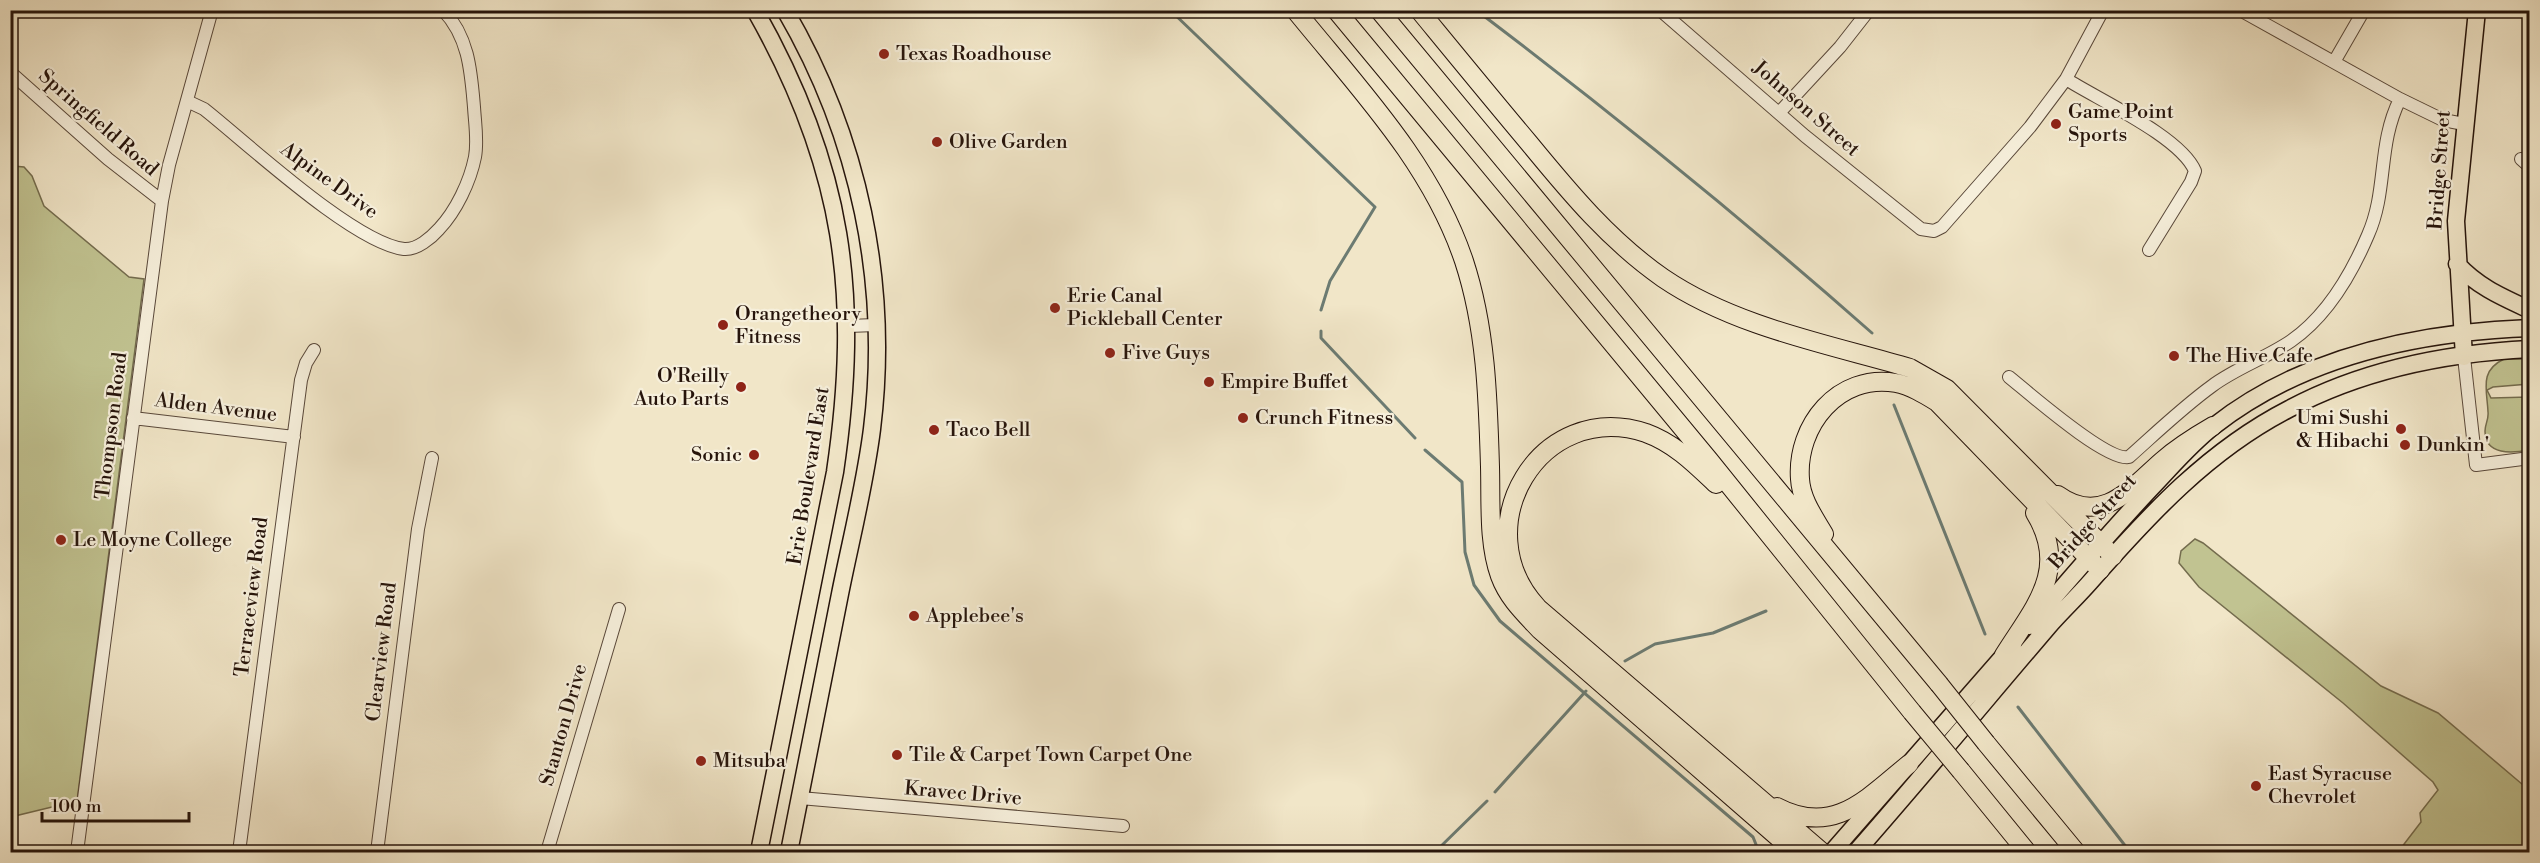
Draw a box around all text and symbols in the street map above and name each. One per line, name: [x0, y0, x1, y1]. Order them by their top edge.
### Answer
place label: Texas Roadhouse: [896, 42, 1052, 67]
marker: Texas Roadhouse: [877, 47, 891, 61]
street label: Johnson Street: [1746, 55, 1865, 162]
street label: Springfield Road: [33, 64, 164, 182]
place label: Game Point Sports: [2068, 100, 2174, 148]
street label: Bridge Street: [2423, 109, 2457, 232]
marker: Game Point Sports: [2049, 117, 2063, 131]
place label: Olive Garden: [949, 130, 1068, 155]
marker: Olive Garden: [930, 135, 944, 149]
street label: Alpine Drive: [274, 137, 383, 225]
place label: Erie Canal Pickleball Center: [1067, 284, 1223, 332]
marker: Erie Canal Pickleball Center: [1048, 301, 1062, 315]
place label: Orangetheory Fitness: [735, 302, 861, 350]
marker: Orangetheory Fitness: [716, 318, 730, 332]
place label: Five Guys: [1122, 341, 1210, 366]
place label: The Hive Cafe: [2186, 344, 2313, 369]
marker: Five Guys: [1103, 346, 1117, 360]
marker: The Hive Cafe: [2167, 349, 2181, 363]
street label: Thompson Road: [91, 350, 134, 501]
place label: O'Reilly Auto Parts: [633, 364, 729, 412]
place label: Empire Buffet: [1221, 370, 1348, 395]
marker: Empire Buffet: [1202, 375, 1216, 389]
marker: O'Reilly Auto Parts: [734, 380, 748, 394]
street label: Erie Boulevard East: [783, 385, 835, 567]
street label: Alden Avenue: [152, 388, 279, 428]
place label: Crunch Fitness: [1255, 406, 1393, 431]
place label: Umi Sushi & Hibachi: [2296, 406, 2389, 454]
marker: Crunch Fitness: [1236, 411, 1250, 425]
place label: Taco Bell: [946, 418, 1031, 443]
marker: Umi Sushi & Hibachi: [2394, 422, 2408, 436]
marker: Taco Bell: [927, 423, 941, 437]
place label: Dunkin': [2417, 433, 2489, 458]
marker: Dunkin': [2398, 438, 2412, 452]
place label: Sonic: [691, 443, 742, 468]
marker: Sonic: [747, 448, 761, 462]
street label: Bridge Street: [2043, 469, 2142, 576]
street label: Terraceview Road: [230, 515, 274, 678]
place label: Le Moyne College: [73, 528, 232, 553]
marker: Le Moyne College: [54, 533, 68, 547]
street label: Clearview Road: [361, 580, 403, 723]
place label: Applebee's: [925, 604, 1024, 629]
marker: Applebee's: [907, 609, 921, 623]
street label: Stanton Drive: [535, 661, 593, 789]
place label: Tile & Carpet Town Carpet One: [909, 743, 1192, 768]
marker: Tile & Carpet Town Carpet One: [890, 748, 904, 762]
place label: Mitsuba: [713, 749, 787, 774]
marker: Mitsuba: [694, 754, 708, 768]
place label: East Syracuse Chevrolet: [2268, 762, 2392, 810]
street label: Kravec Drive: [903, 776, 1023, 812]
marker: East Syracuse Chevrolet: [2249, 779, 2263, 793]
scale bar: [42, 785, 189, 823]
text: 100 m: [51, 795, 102, 818]

